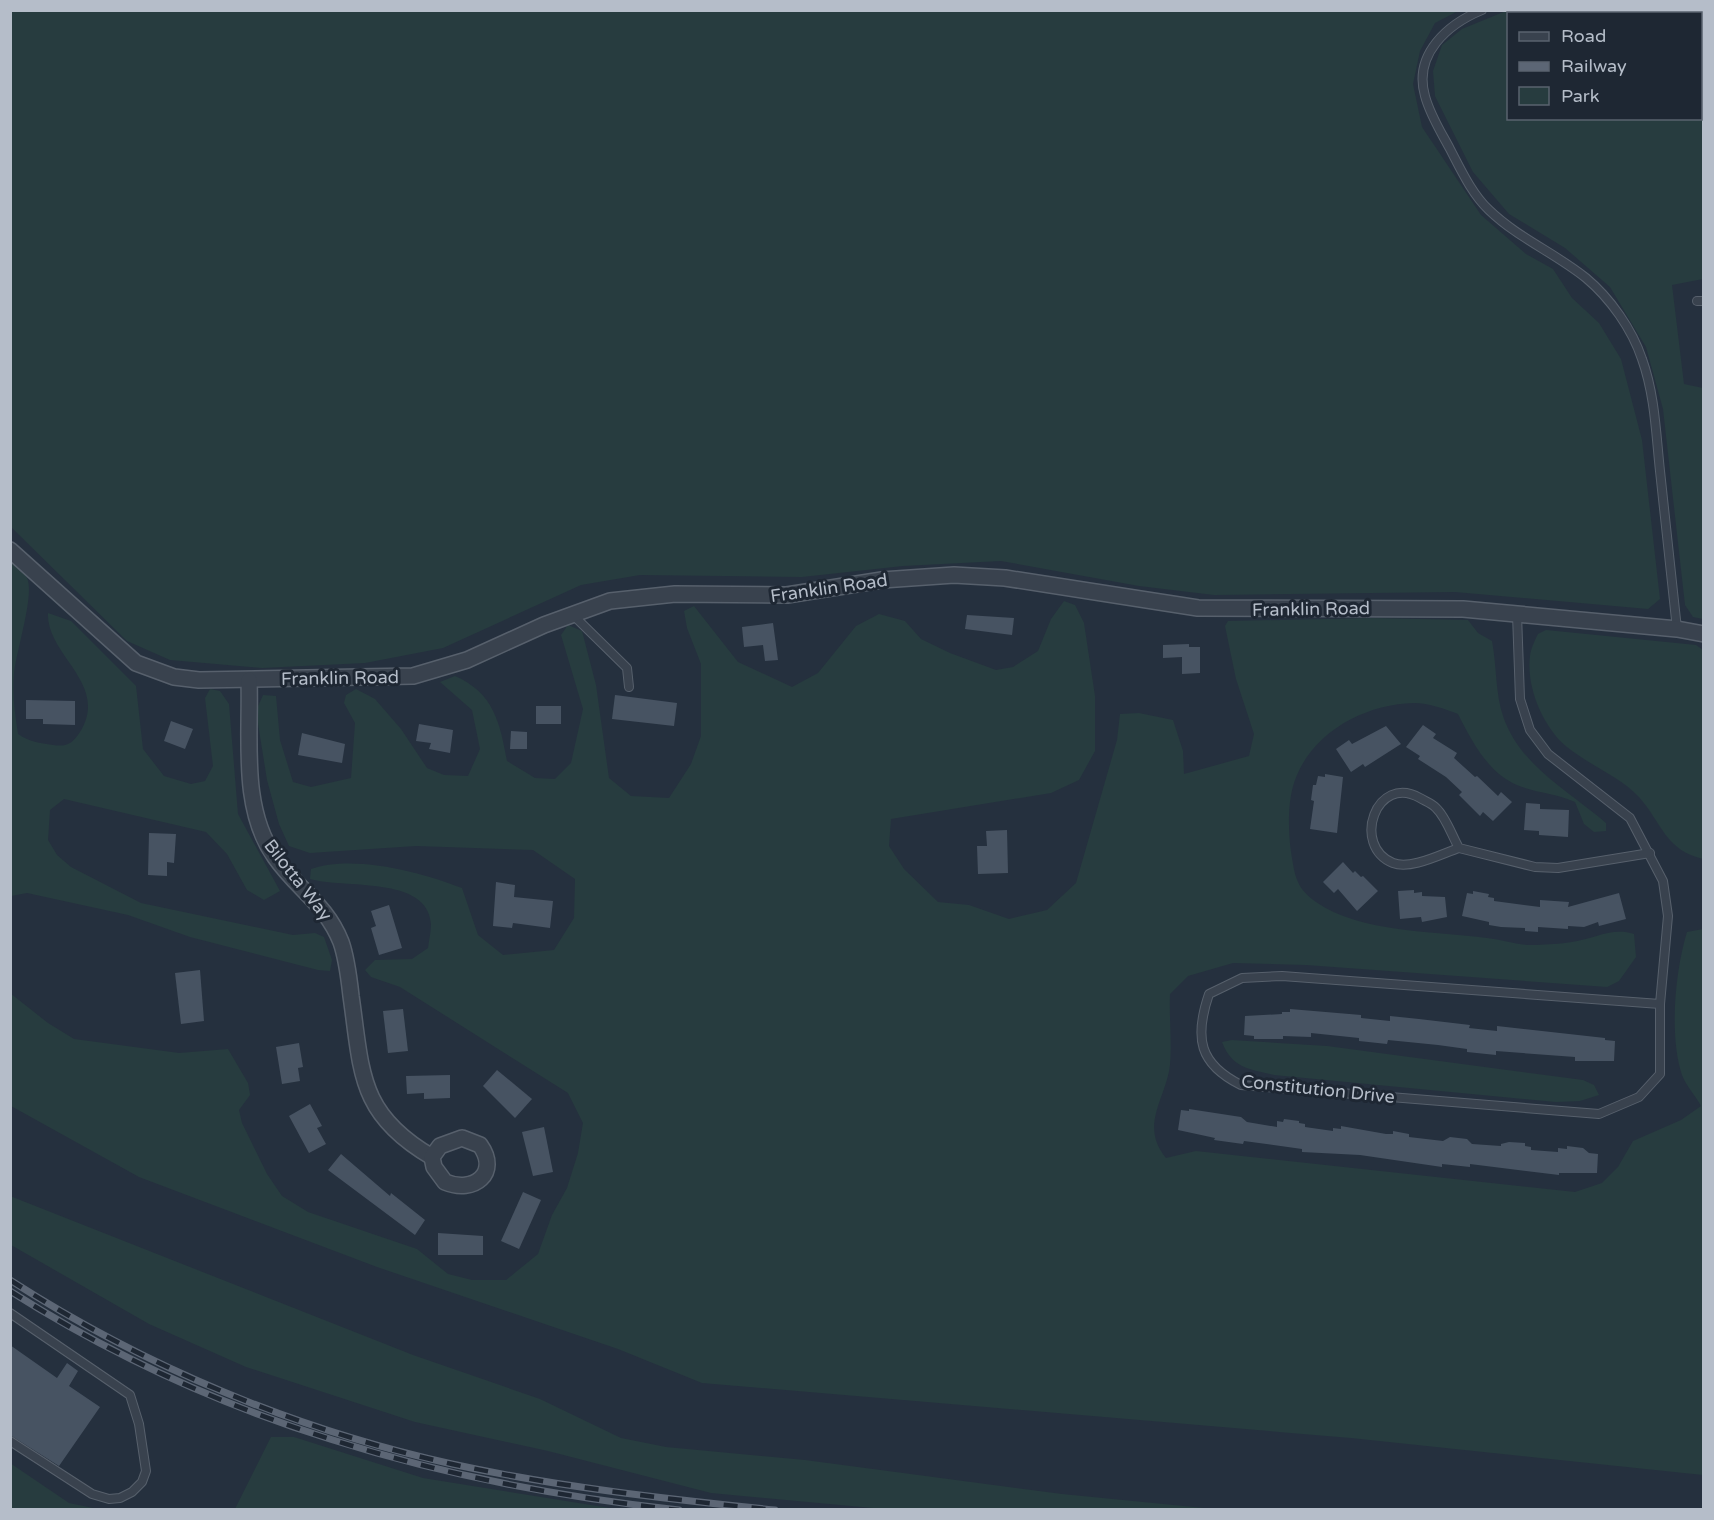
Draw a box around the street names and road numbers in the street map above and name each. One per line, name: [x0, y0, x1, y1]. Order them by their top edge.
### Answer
street label: Franklin Road: [769, 569, 889, 607]
street label: Franklin Road: [1252, 597, 1370, 621]
street label: Franklin Road: [281, 666, 399, 690]
street label: Bilotta Way: [259, 835, 337, 926]
street label: Constitution Drive: [1240, 1070, 1396, 1108]

